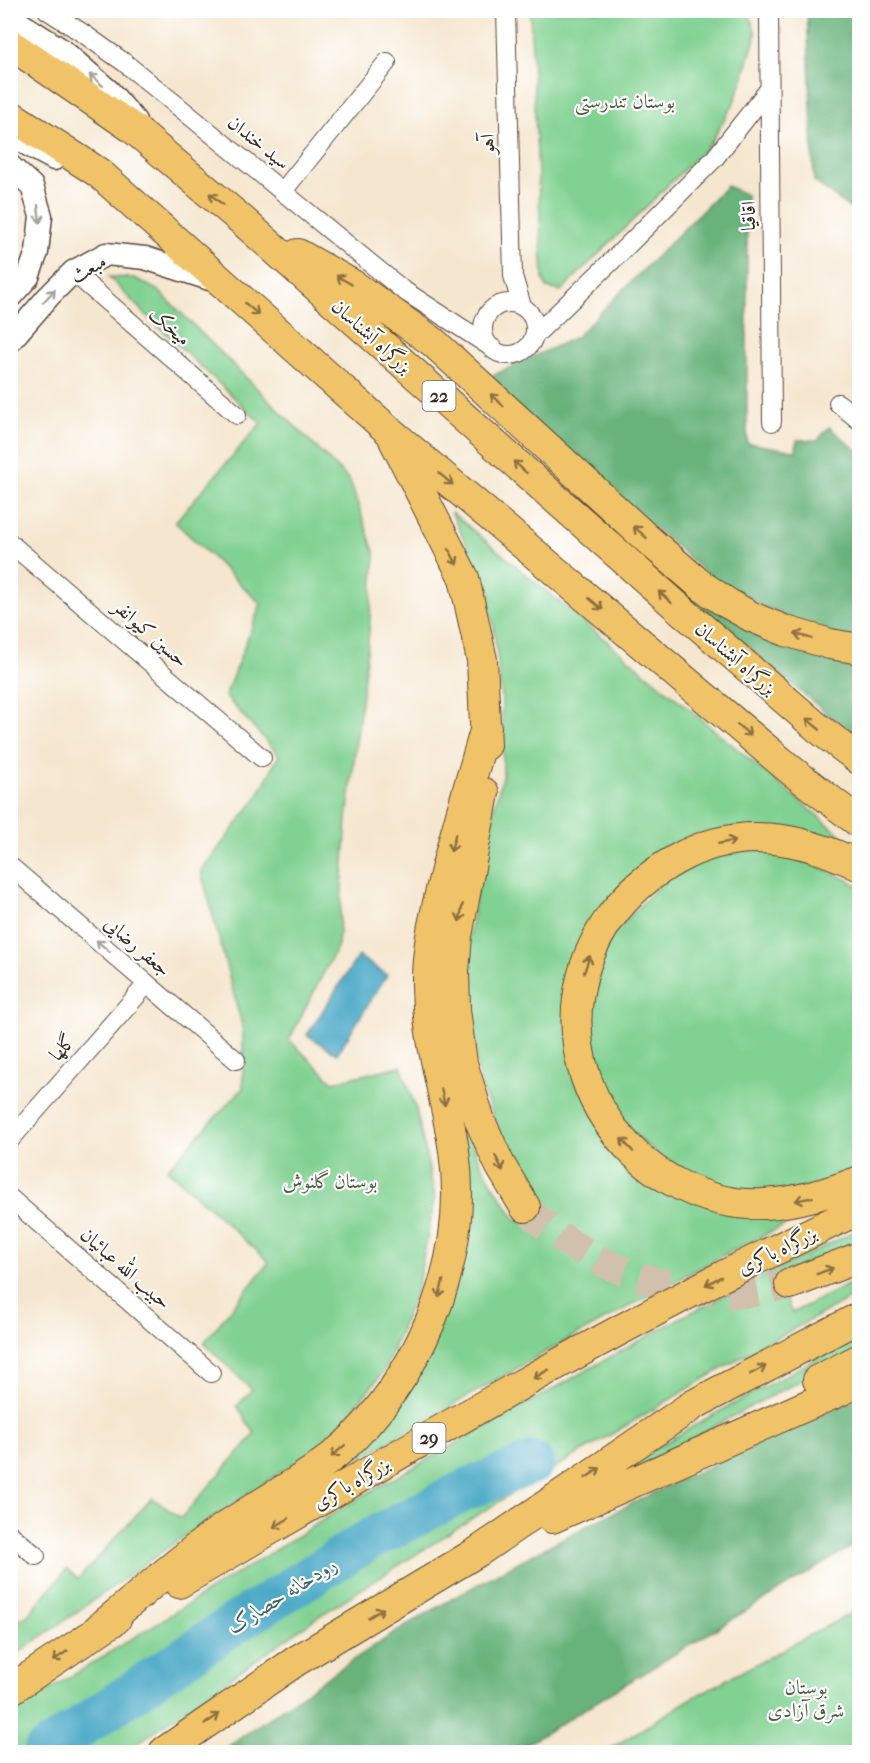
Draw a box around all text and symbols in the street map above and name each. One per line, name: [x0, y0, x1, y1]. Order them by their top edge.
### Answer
one-way arrow: [88, 73, 104, 86]
park label: بوستان تندرستی: [575, 90, 675, 116]
street label: سید خندان: [223, 110, 294, 174]
street label: آهو: [475, 131, 500, 156]
one-way arrow: [209, 192, 224, 206]
street label: اقاقیا: [737, 201, 760, 231]
one-way arrow: [33, 204, 44, 224]
street label: مبعث: [66, 249, 110, 288]
one-way arrow: [336, 274, 353, 286]
one-way arrow: [41, 289, 56, 304]
street label: بزرگراه آبشناسان: [326, 293, 418, 379]
street label: میخک: [144, 302, 195, 351]
one-way arrow: [244, 302, 259, 316]
road number: 22: [422, 381, 456, 411]
one-way arrow: [490, 393, 505, 407]
one-way arrow: [512, 460, 527, 474]
one-way arrow: [438, 472, 454, 485]
one-way arrow: [633, 525, 648, 539]
one-way arrow: [448, 547, 459, 565]
one-way arrow: [658, 590, 673, 604]
street label: حسین کیوانفر: [106, 593, 193, 673]
one-way arrow: [588, 597, 603, 611]
street label: بزرگراه آبشناسان: [690, 615, 783, 701]
one-way arrow: [794, 630, 813, 641]
one-way arrow: [806, 717, 821, 731]
one-way arrow: [736, 723, 751, 737]
one-way arrow: [447, 834, 458, 853]
one-way arrow: [716, 836, 736, 847]
one-way arrow: [455, 903, 467, 922]
street label: جعفر رضایی: [99, 911, 176, 983]
one-way arrow: [95, 939, 111, 952]
one-way arrow: [582, 955, 593, 974]
street label: گلها: [44, 1029, 80, 1065]
one-way arrow: [438, 1087, 449, 1106]
one-way arrow: [620, 1137, 634, 1152]
one-way arrow: [494, 1153, 505, 1171]
park label: بوستان گلنوش: [283, 1169, 377, 1194]
one-way arrow: [795, 1193, 814, 1205]
street label: بزرگراه باکری: [733, 1219, 821, 1280]
street label: حبیب الله عبائیان: [74, 1220, 178, 1316]
one-way arrow: [815, 1265, 833, 1276]
one-way arrow: [704, 1276, 722, 1287]
one-way arrow: [435, 1280, 447, 1299]
one-way arrow: [749, 1364, 766, 1376]
one-way arrow: [533, 1368, 550, 1380]
road number: 29: [412, 1423, 446, 1453]
one-way arrow: [331, 1444, 346, 1458]
street label: بزرگراه باکری: [308, 1450, 395, 1516]
one-way arrow: [584, 1467, 601, 1480]
one-way arrow: [273, 1517, 290, 1529]
water label: رودخانه حصارک: [223, 1552, 341, 1638]
one-way arrow: [367, 1606, 384, 1618]
one-way arrow: [52, 1650, 69, 1662]
park label: بوستان شرق آزادی: [768, 1676, 844, 1724]
one-way arrow: [204, 1713, 220, 1725]

